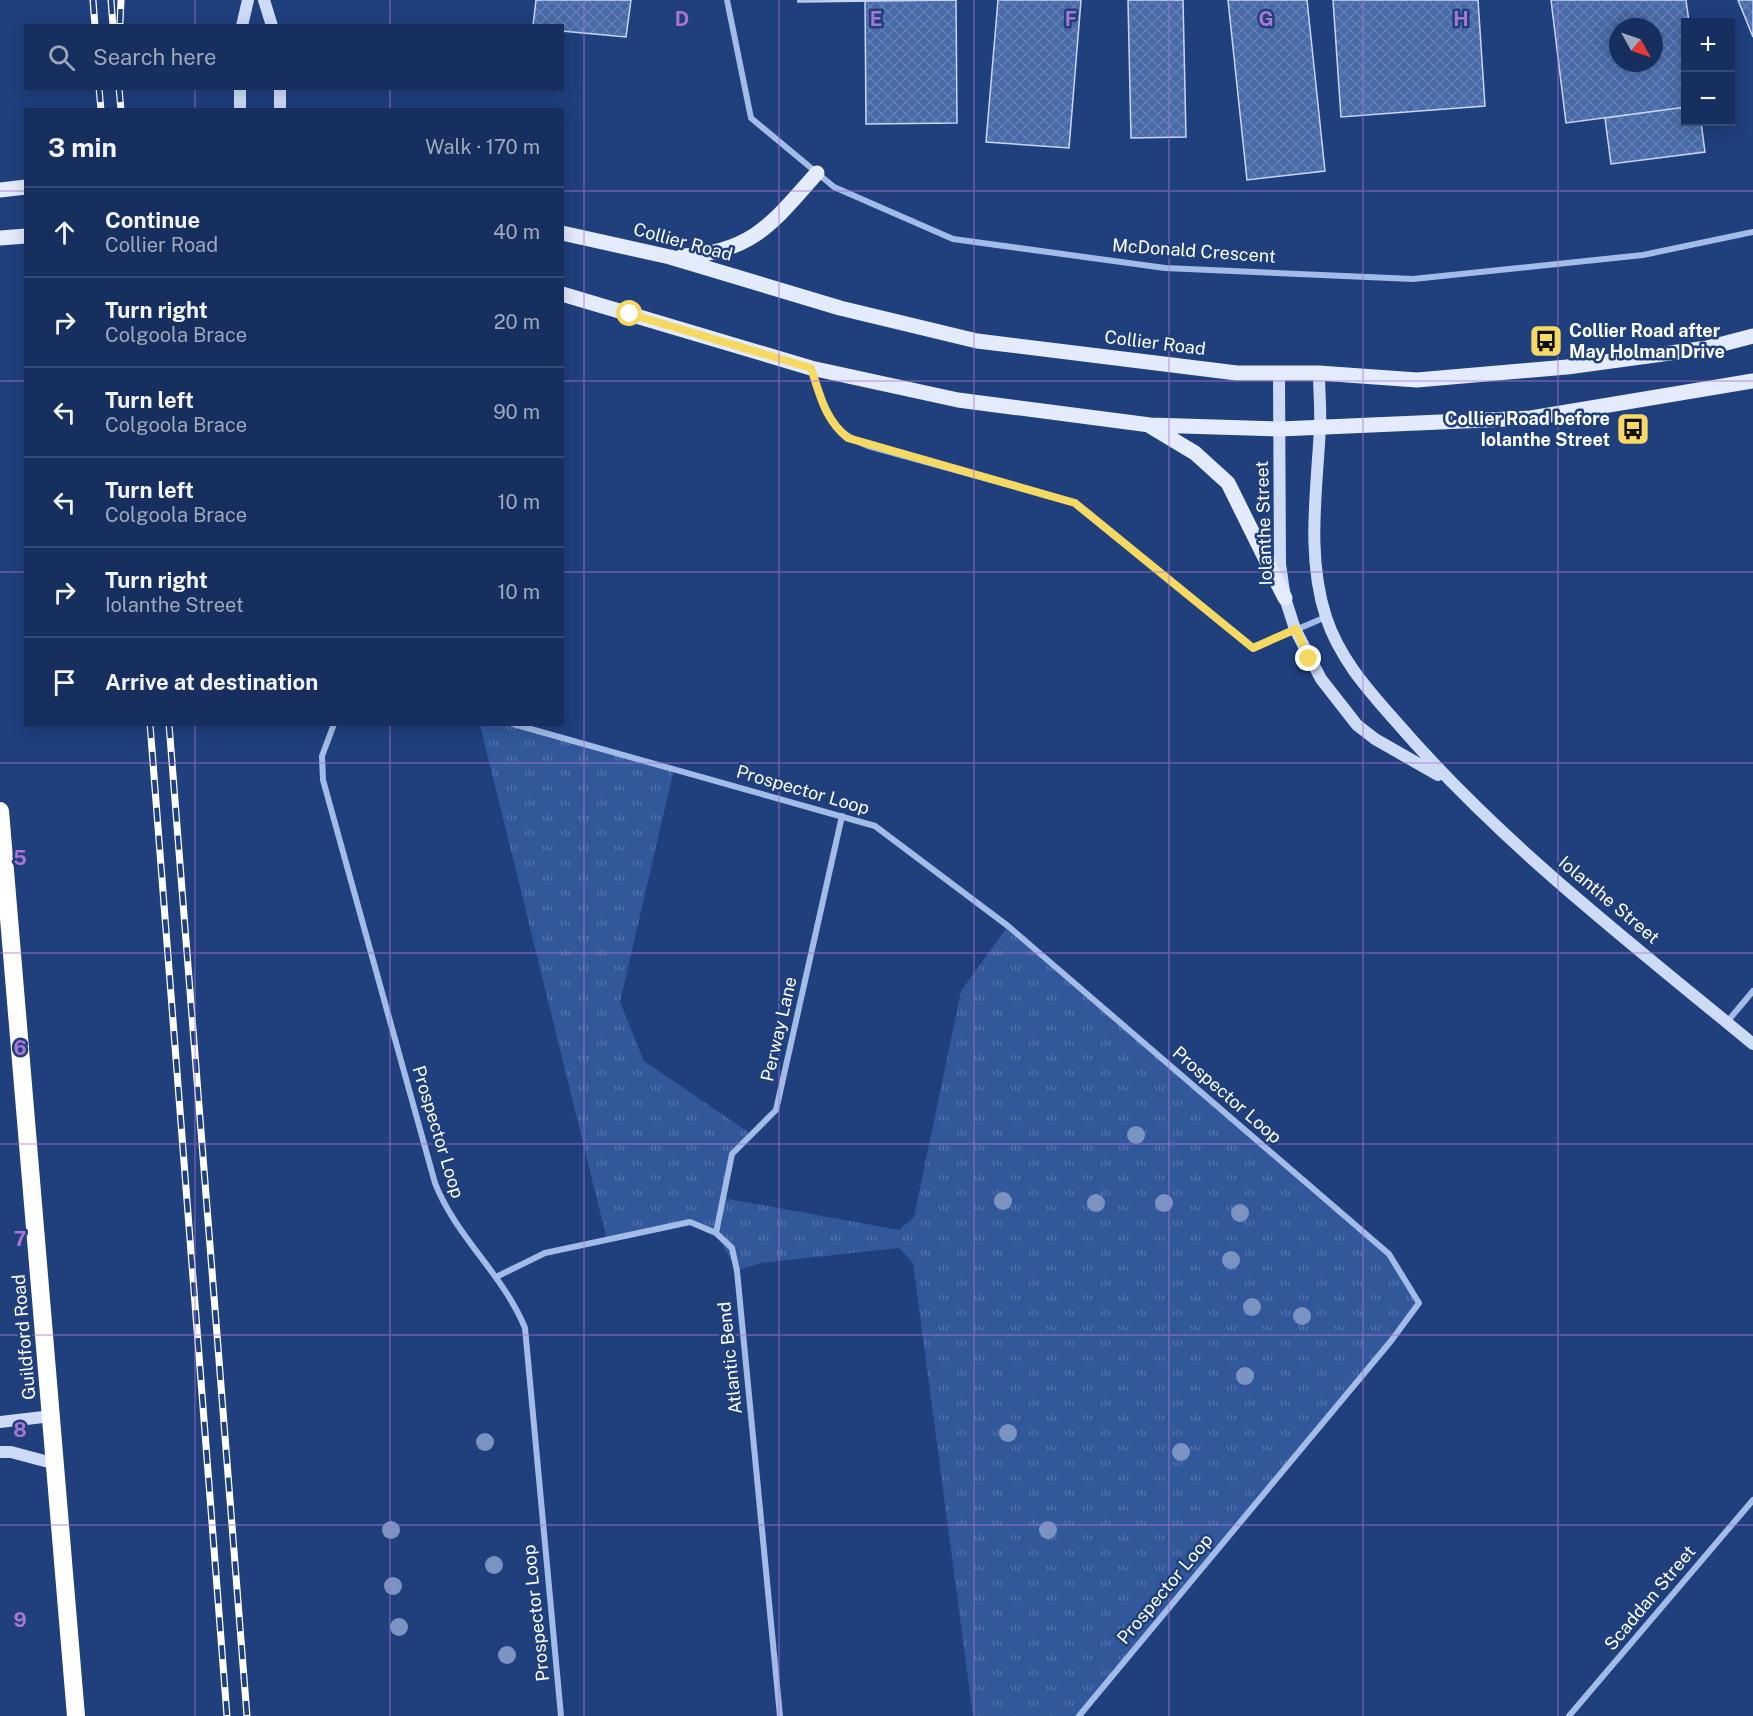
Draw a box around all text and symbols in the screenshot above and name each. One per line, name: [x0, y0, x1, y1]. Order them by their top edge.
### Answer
text: D: [675, 7, 689, 31]
text: E: [870, 7, 882, 31]
text: F: [1065, 7, 1077, 31]
text: G: [1258, 7, 1274, 31]
text: H: [1453, 7, 1469, 31]
north arrow: [1609, 18, 1663, 72]
map controls: [1681, 18, 1735, 126]
button: +: [1681, 18, 1735, 72]
search box: [24, 24, 564, 90]
icon: search: [45, 41, 78, 74]
text: Search here: [93, 44, 217, 70]
button: −: [1681, 72, 1735, 126]
text: 3 min: [48, 132, 117, 163]
text: Walk · 170 m: [425, 135, 540, 159]
text: Continue: [105, 207, 200, 233]
icon: ahead: [48, 216, 81, 249]
street label: Collier Road: [631, 218, 735, 265]
text: 40 m: [493, 220, 540, 244]
text: Collier Road: [105, 233, 218, 257]
street label: McDonald Crescent: [1111, 234, 1277, 267]
text: Turn right: [105, 297, 208, 323]
route start: [616, 300, 642, 326]
icon: right: [48, 306, 81, 339]
text: 20 m: [494, 310, 540, 334]
place label: Collier Road after May Holman Drive: [1569, 320, 1725, 362]
text: Colgoola Brace: [105, 323, 247, 347]
bus stop icon: Collier Road after May Holman Drive: [1528, 323, 1564, 359]
street label: Collier Road: [1103, 326, 1207, 359]
text: Turn left: [105, 387, 194, 413]
icon: left: [48, 396, 81, 429]
text: 90 m: [493, 400, 540, 424]
place label: Collier Road before Iolanthe Street: [1445, 408, 1610, 450]
bus stop icon: Collier Road before Iolanthe Street: [1615, 411, 1651, 447]
text: Colgoola Brace: [105, 413, 247, 437]
street label: Iolanthe Street: [1251, 460, 1276, 586]
text: Turn left: [105, 477, 194, 503]
icon: left: [48, 486, 81, 519]
text: 10 m: [497, 490, 540, 514]
text: Colgoola Brace: [105, 503, 247, 527]
text: Turn right: [105, 567, 208, 593]
icon: right: [48, 576, 81, 609]
text: 10 m: [497, 580, 540, 604]
text: Iolanthe Street: [105, 593, 244, 617]
route end: [1295, 645, 1321, 671]
icon: arrive: [48, 666, 81, 699]
text: Arrive at destination: [105, 669, 318, 695]
street label: Prospector Loop: [734, 760, 872, 819]
text: 5: [13, 846, 27, 870]
street label: Iolanthe Street: [1555, 851, 1664, 948]
street label: Perway Lane: [756, 974, 801, 1083]
text: 6: [13, 1036, 27, 1060]
street label: Prospector Loop: [1169, 1042, 1286, 1148]
street label: Prospector Loop: [408, 1063, 469, 1201]
text: 7: [14, 1227, 26, 1251]
street label: Guildford Road: [8, 1273, 39, 1401]
street label: Atlantic Bend: [713, 1301, 746, 1415]
text: 8: [13, 1418, 27, 1442]
street label: Prospector Loop: [1112, 1529, 1217, 1648]
street label: Scaddan Street: [1600, 1541, 1700, 1654]
street label: Prospector Loop: [518, 1544, 553, 1682]
text: 9: [13, 1608, 27, 1632]

